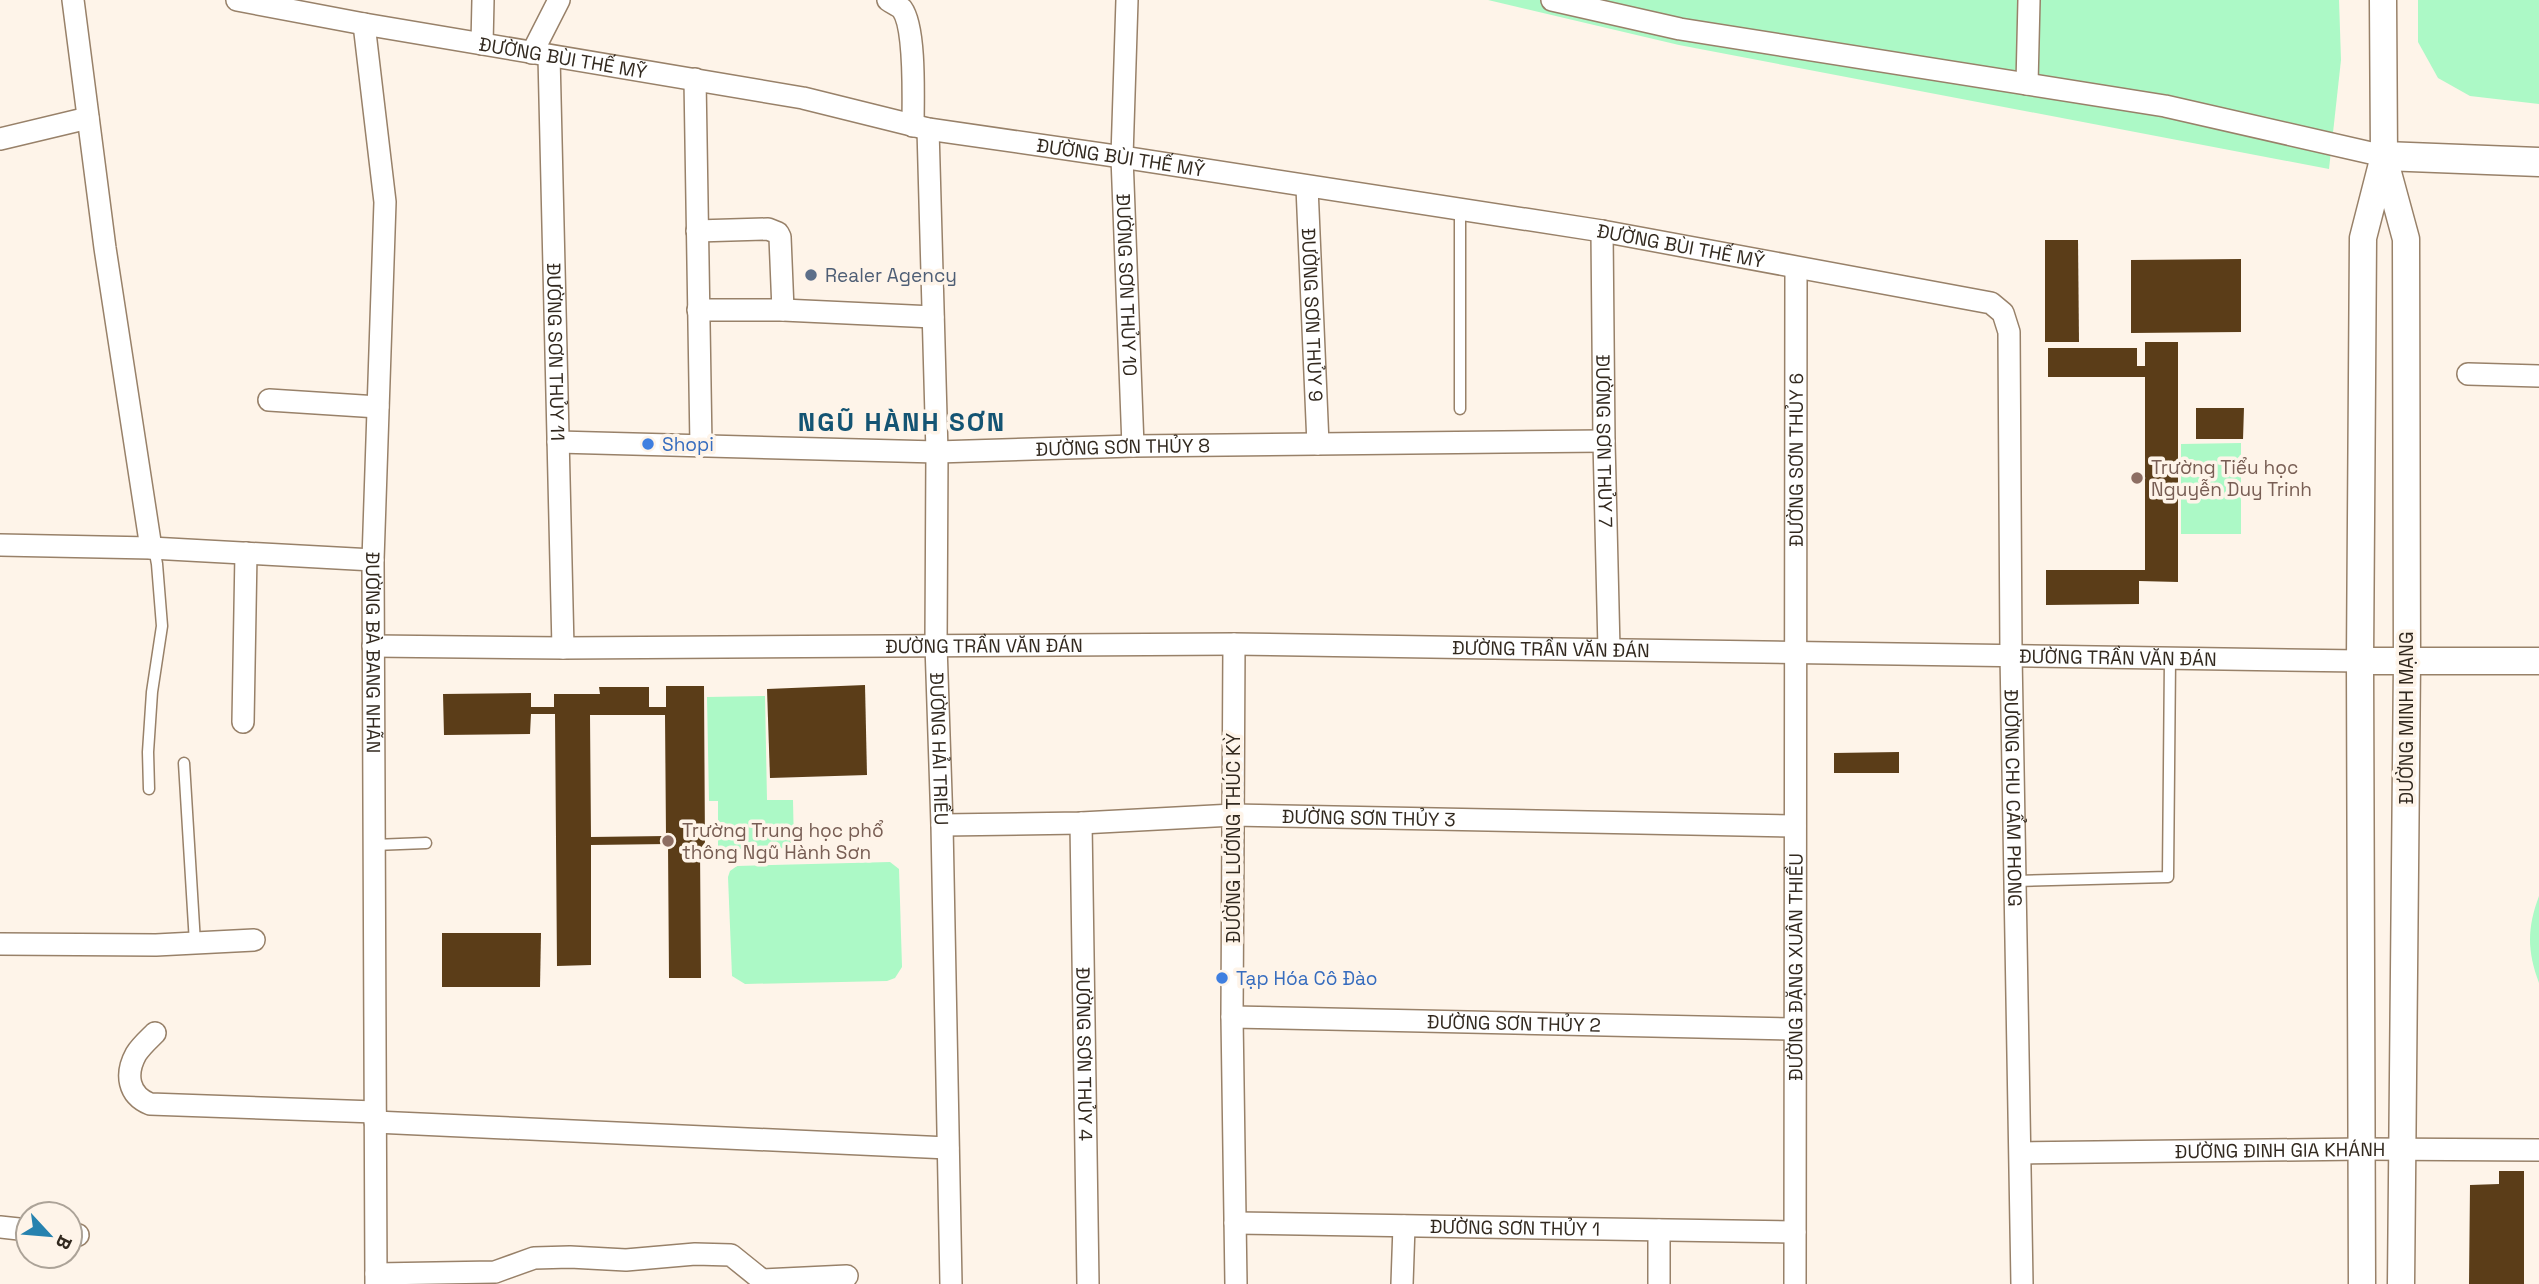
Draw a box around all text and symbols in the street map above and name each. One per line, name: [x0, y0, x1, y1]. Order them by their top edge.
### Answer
street label: ĐƯỜNG BÙI THẾ MỸ: [477, 32, 649, 85]
street label: ĐƯỜNG BÙI THẾ MỸ: [1035, 133, 1207, 183]
street label: ĐƯỜNG SƠN THỦY 10: [1110, 193, 1142, 377]
street label: ĐƯỜNG BÙI THẾ MỸ: [1595, 218, 1767, 274]
street label: ĐƯỜNG SƠN THỦY 9: [1296, 227, 1328, 402]
street label: ĐƯỜNG SƠN THỦY 11: [541, 262, 570, 441]
place label: Realer Agency: [825, 263, 957, 288]
marker: Realer Agency: [803, 267, 819, 283]
street label: ĐƯỜNG SƠN THỦY 7: [1590, 354, 1618, 528]
street label: ĐƯỜNG SƠN THỦY 6: [1784, 373, 1809, 547]
district label: NGŨ HÀNH SƠN: [798, 405, 1006, 439]
place label: Shopi: [662, 432, 714, 457]
street label: ĐƯỜNG SƠN THỦY 8: [1035, 433, 1210, 462]
marker: Shopi: [640, 436, 656, 452]
place label: Trường Tiểu học Nguyễn Duy Trinh: [2151, 455, 2312, 502]
marker: Trường Tiểu học Nguyễn Duy Trinh: [2129, 470, 2145, 486]
street label: ĐƯỜNG BÀ BANG NHÃN: [360, 551, 386, 753]
street label: ĐƯỜNG TRẦN VĂN ĐÁN: [885, 632, 1083, 659]
street label: ĐƯỜNG MINH MẠNG: [2394, 632, 2419, 804]
street label: ĐƯỜNG TRẦN VĂN ĐÁN: [1452, 635, 1650, 663]
street label: ĐƯỜNG TRẦN VĂN ĐÁN: [2019, 644, 2217, 672]
street label: ĐƯỜNG HẢI TRIỀU: [924, 672, 955, 826]
street label: ĐƯỜNG CHU CẨM PHONG: [1999, 689, 2028, 907]
street label: ĐƯỜNG LƯƠNG THÚC KỲ: [1221, 732, 1246, 943]
street label: ĐƯỜNG SƠN THỦY 3: [1282, 804, 1456, 832]
place label: Trường Trung học phổ thông Ngũ Hành Sơn: [682, 818, 884, 865]
marker: Trường Trung học phổ thông Ngũ Hành Sơn: [660, 833, 676, 849]
street label: ĐƯỜNG ĐẶNG XUÂN THIỀU: [1782, 853, 1808, 1081]
place label: Tạp Hóa Cô Đào: [1236, 966, 1377, 991]
street label: ĐƯỜNG SƠN THỦY 4: [1070, 967, 1098, 1141]
marker: Tạp Hóa Cô Đào: [1214, 970, 1230, 986]
street label: ĐƯỜNG SƠN THỦY 2: [1427, 1009, 1601, 1038]
street label: ĐƯỜNG ĐINH GIA KHÁNH: [2175, 1137, 2385, 1164]
north arrow: [14, 1200, 84, 1270]
street label: ĐƯỜNG SƠN THỦY 1: [1430, 1214, 1600, 1242]
text: B: [50, 1231, 78, 1253]

